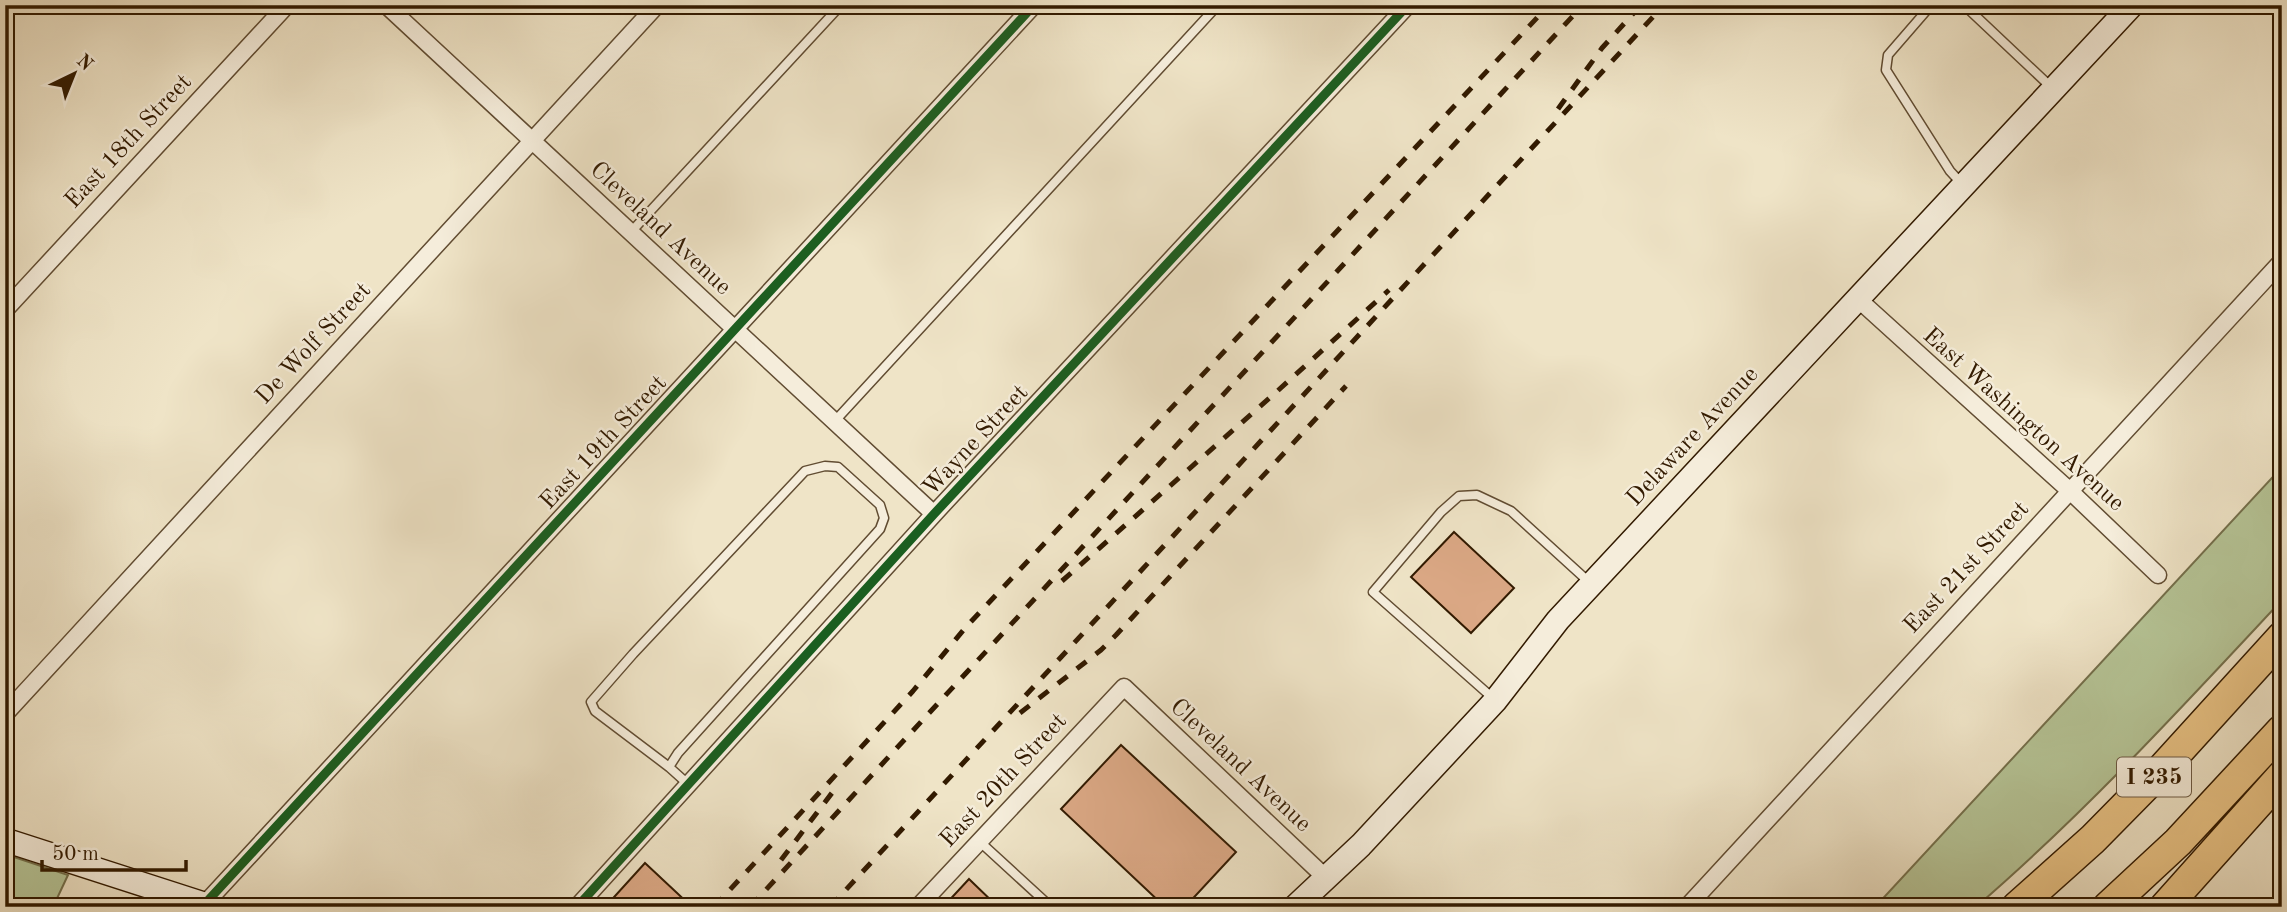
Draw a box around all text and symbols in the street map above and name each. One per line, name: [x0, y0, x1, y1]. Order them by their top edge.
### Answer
north arrow: [38, 38, 108, 108]
text: N: [72, 51, 96, 76]
street label: East 18th Street: [61, 70, 197, 214]
street label: Cleveland Avenue: [585, 158, 735, 300]
street label: De Wolf Street: [252, 279, 376, 409]
street label: East Washington Avenue: [1918, 324, 2128, 516]
street label: Delaware Avenue: [1622, 363, 1764, 511]
street label: East 19th Street: [536, 371, 672, 515]
street label: Wayne Street: [919, 381, 1033, 501]
street label: East 21st Street: [1900, 497, 2034, 639]
street label: Cleveland Avenue: [1165, 695, 1315, 837]
street label: East 20th Street: [936, 709, 1072, 853]
road number: I 235: [2117, 758, 2191, 796]
scale bar: [42, 828, 186, 872]
text: 50 m: [52, 844, 99, 865]

